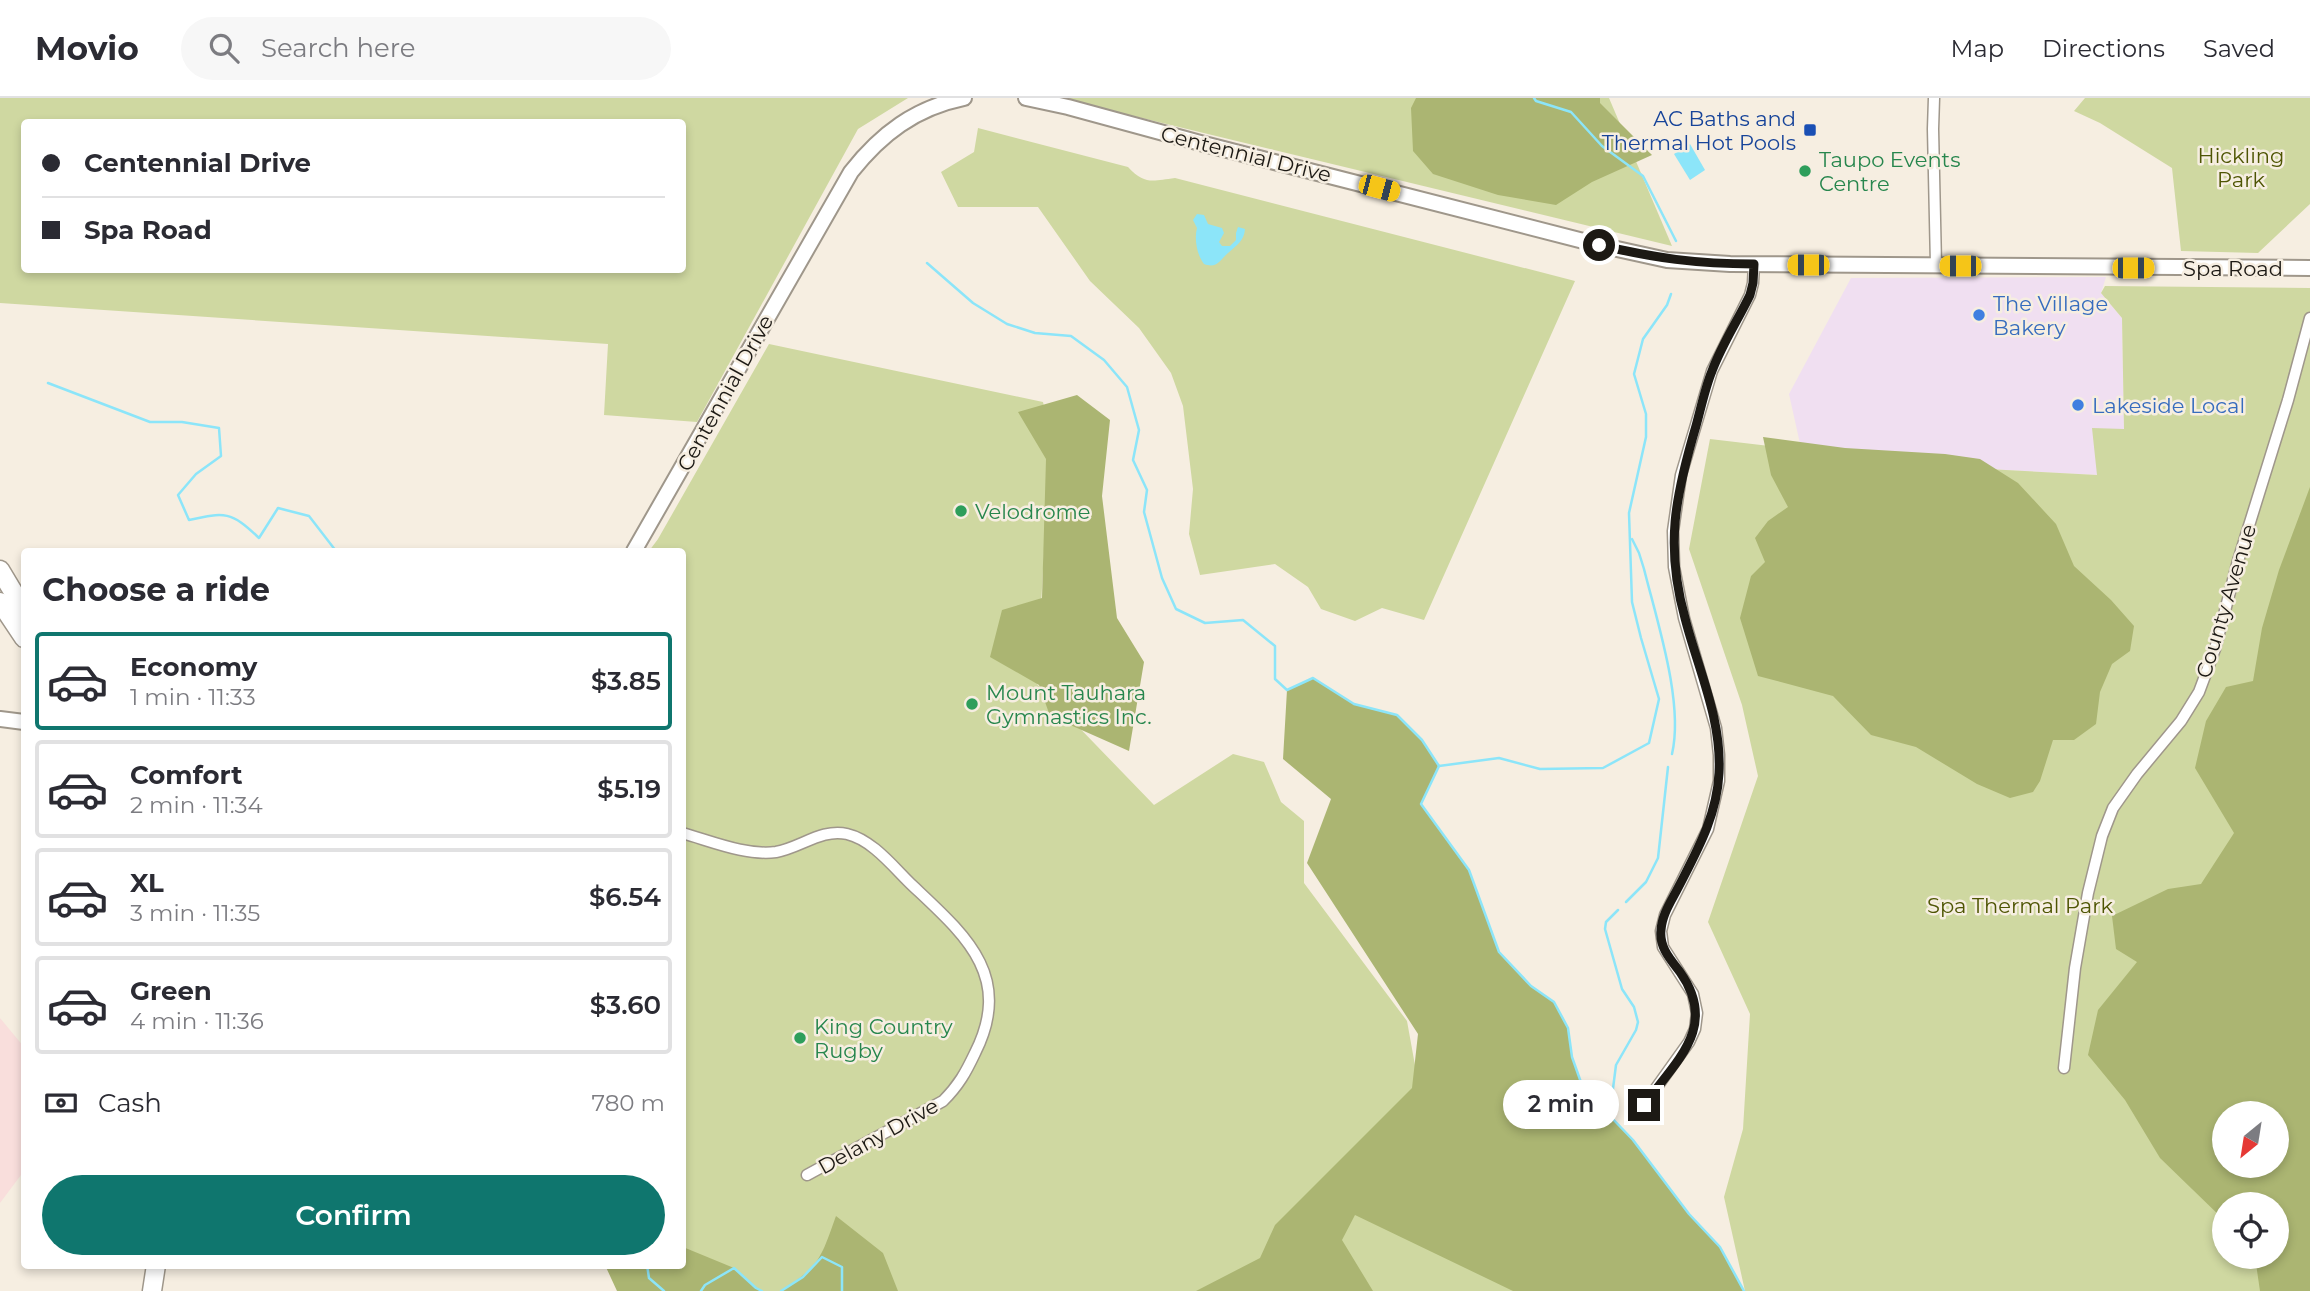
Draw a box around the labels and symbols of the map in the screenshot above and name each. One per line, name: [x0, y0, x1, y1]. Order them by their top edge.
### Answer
place label: AC Baths and Thermal Hot Pools: [1602, 106, 1796, 155]
street label: Centennial Drive: [1158, 121, 1334, 187]
marker: AC Baths and Thermal Hot Pools: [1802, 122, 1818, 138]
park label: Hickling Park: [2198, 143, 2284, 192]
place label: Taupo Events Centre: [1819, 147, 1960, 196]
marker: Taupo Events Centre: [1797, 163, 1813, 179]
car: [1356, 172, 1403, 204]
route start: [1583, 229, 1615, 261]
car: [1788, 255, 1830, 276]
car: [1940, 256, 1982, 277]
street label: Spa Road: [2183, 256, 2283, 281]
car: [2113, 258, 2155, 279]
place label: The Village Bakery: [1993, 291, 2108, 340]
marker: The Village Bakery: [1971, 307, 1987, 323]
street label: Centennial Drive: [672, 311, 778, 475]
place label: Lakeside Local: [2092, 393, 2245, 418]
marker: Lakeside Local: [2070, 397, 2086, 413]
place label: Velodrome: [975, 499, 1091, 524]
marker: Velodrome: [953, 503, 969, 519]
street label: County Avenue: [2191, 521, 2261, 681]
place label: Mount Tauhara Gymnastics Inc.: [986, 680, 1152, 729]
marker: Mount Tauhara Gymnastics Inc.: [964, 696, 980, 712]
park label: Spa Thermal Park: [1927, 893, 2113, 918]
place label: King Country Rugby: [814, 1014, 953, 1063]
marker: King Country Rugby: [792, 1030, 808, 1046]
callout: 2 min: [1504, 1080, 1620, 1130]
route end: [1628, 1089, 1660, 1121]
street label: Delany Drive: [813, 1093, 943, 1179]
north arrow: [2212, 1101, 2289, 1178]

